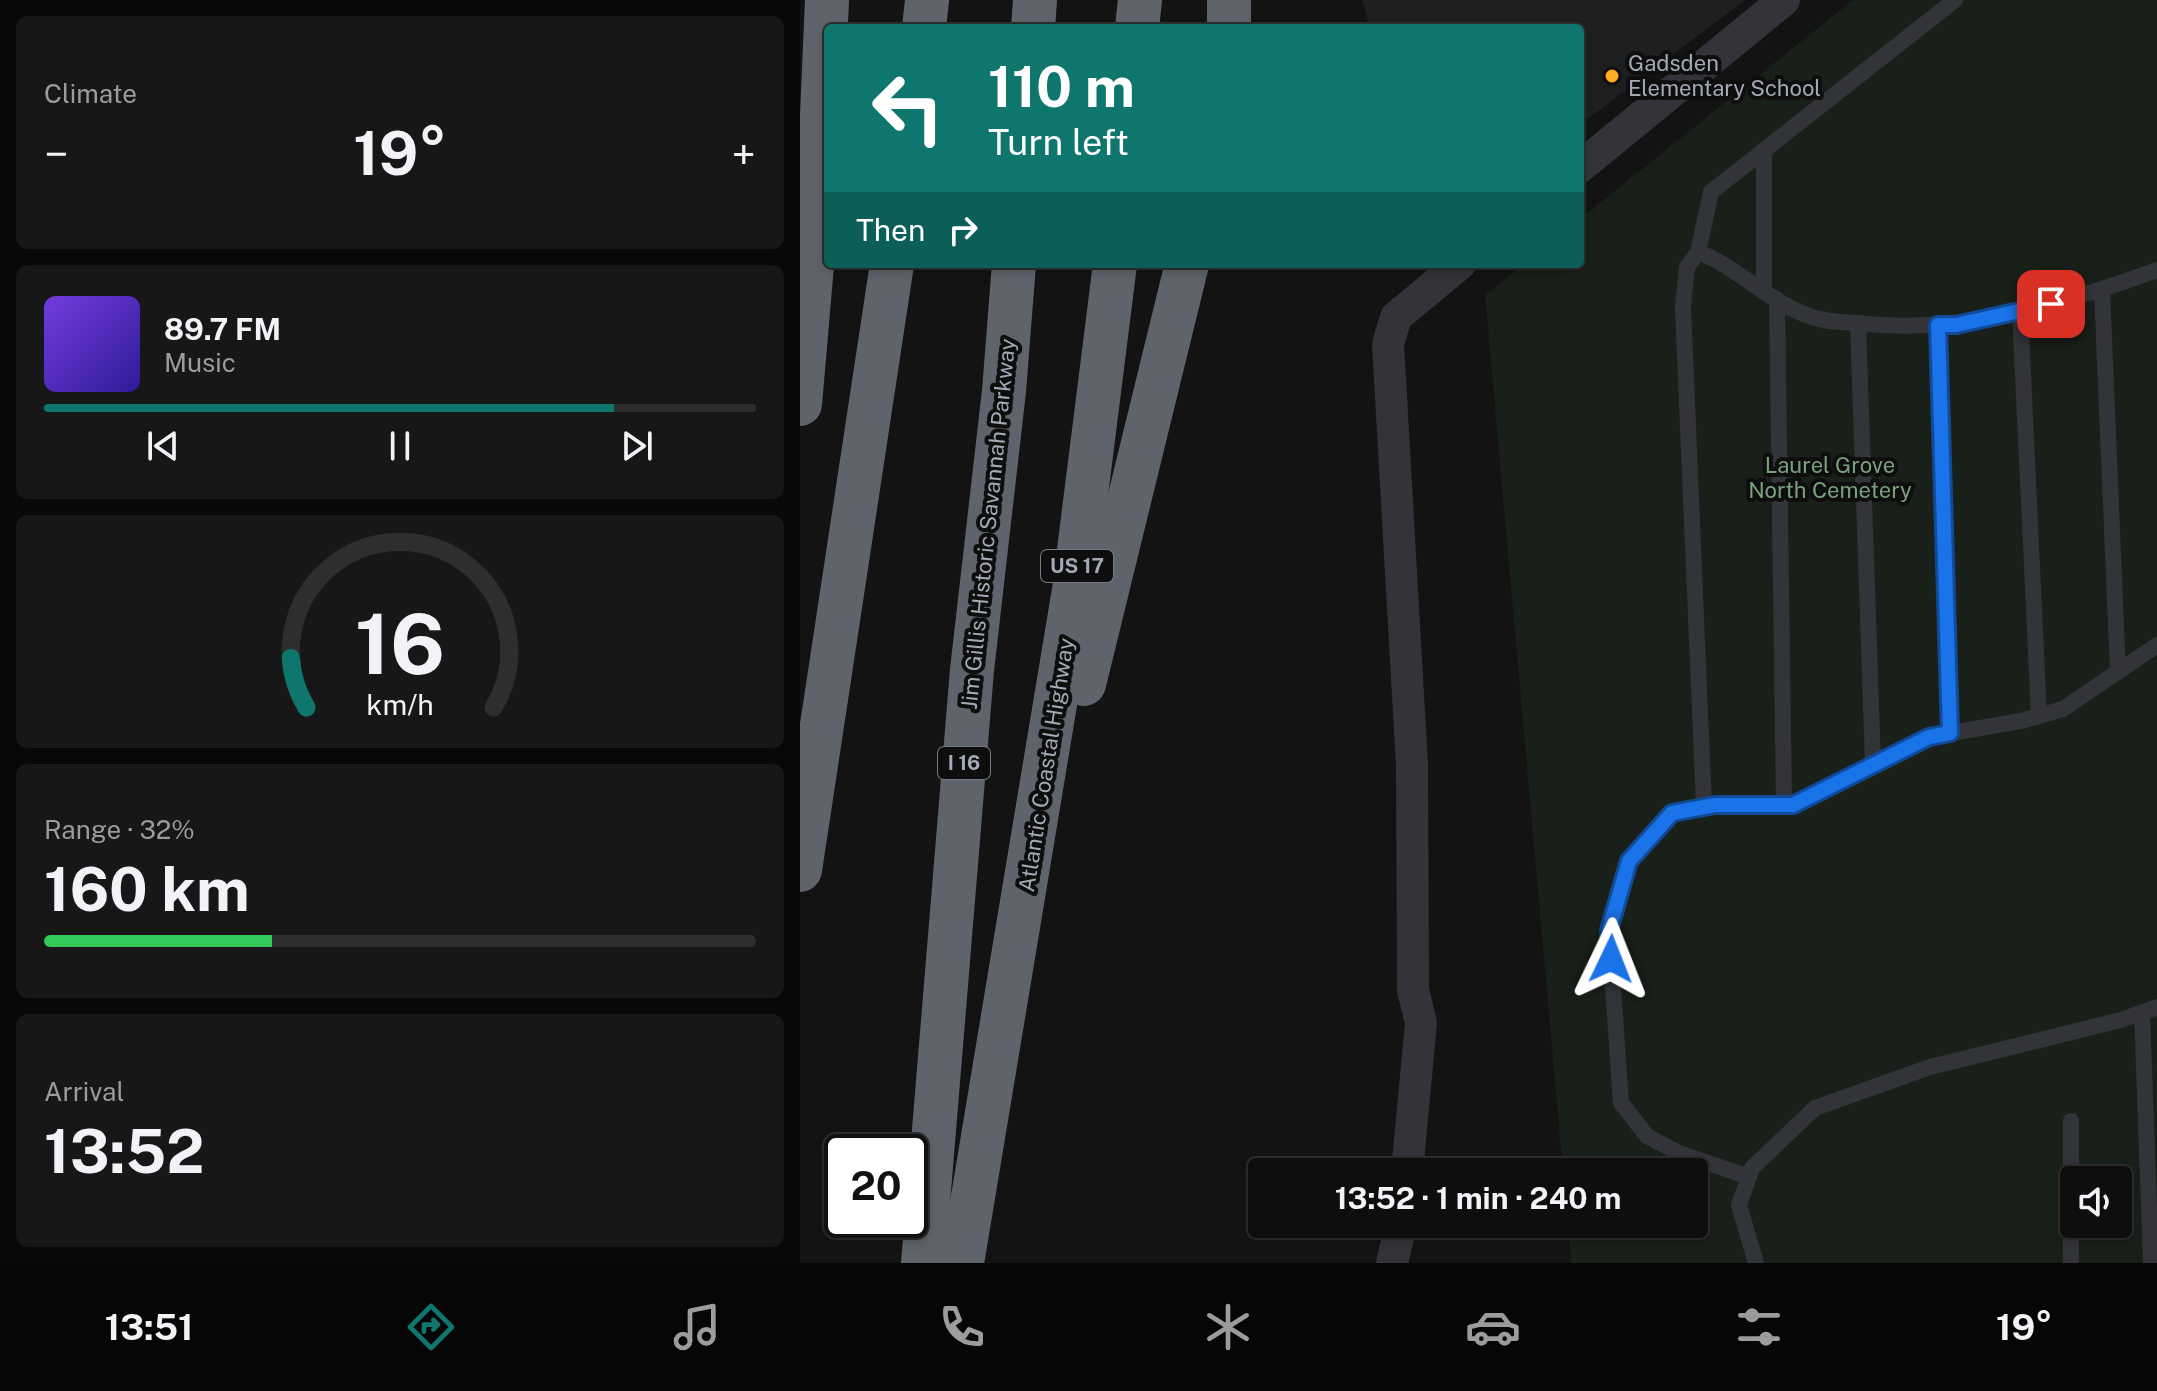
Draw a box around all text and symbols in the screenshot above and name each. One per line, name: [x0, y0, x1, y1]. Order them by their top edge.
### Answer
place label: Gadsden Elementary School: [1628, 50, 1821, 101]
text: 110 m: [988, 54, 1135, 120]
icon: left: [856, 56, 960, 160]
marker: Gadsden Elementary School: [1603, 67, 1621, 85]
text: Climate: [44, 78, 137, 109]
text: 19°: [353, 118, 447, 189]
text: Turn left: [988, 121, 1129, 163]
text: −: [44, 128, 68, 180]
text: +: [732, 128, 756, 180]
icon: right: [941, 208, 985, 252]
text: Then: [856, 212, 925, 248]
pin: [2017, 270, 2085, 338]
icon: arrive: [2029, 282, 2073, 326]
text: 89.7 FM: [164, 311, 281, 347]
street label: Jim Gillis Historic Savannah Parkway: [956, 337, 1020, 711]
text: Music: [164, 347, 236, 378]
icon: previous: [141, 424, 185, 468]
icon: pause: [378, 424, 422, 468]
icon: next: [615, 424, 659, 468]
park label: Laurel Grove North Cemetery: [1748, 452, 1912, 503]
road number: US 17: [1041, 550, 1113, 582]
text: 16: [355, 594, 445, 692]
street label: Atlantic Coastal Highway: [1013, 636, 1079, 894]
text: km/h: [366, 688, 434, 721]
road number: I 16: [938, 747, 990, 779]
text: Range · 32%: [44, 814, 195, 845]
text: 160 km: [44, 854, 250, 925]
position arrow: [1569, 917, 1653, 1001]
text: Arrival: [44, 1076, 124, 1107]
text: 13:52: [44, 1116, 204, 1187]
speed limit sign: 20: [824, 1134, 928, 1238]
map controls: [2060, 1166, 2132, 1238]
button: sound: [2060, 1166, 2132, 1238]
text: 13:52 · 1 min · 240 m: [1335, 1180, 1621, 1216]
icon: directions: [403, 1299, 459, 1355]
icon: music: [669, 1299, 725, 1355]
icon: phone: [934, 1299, 990, 1355]
icon: climate: [1200, 1299, 1256, 1355]
icon: car: [1465, 1299, 1521, 1355]
icon: filters: [1731, 1299, 1787, 1355]
text: 13:51: [105, 1306, 194, 1348]
text: 19°: [1996, 1306, 2052, 1348]

